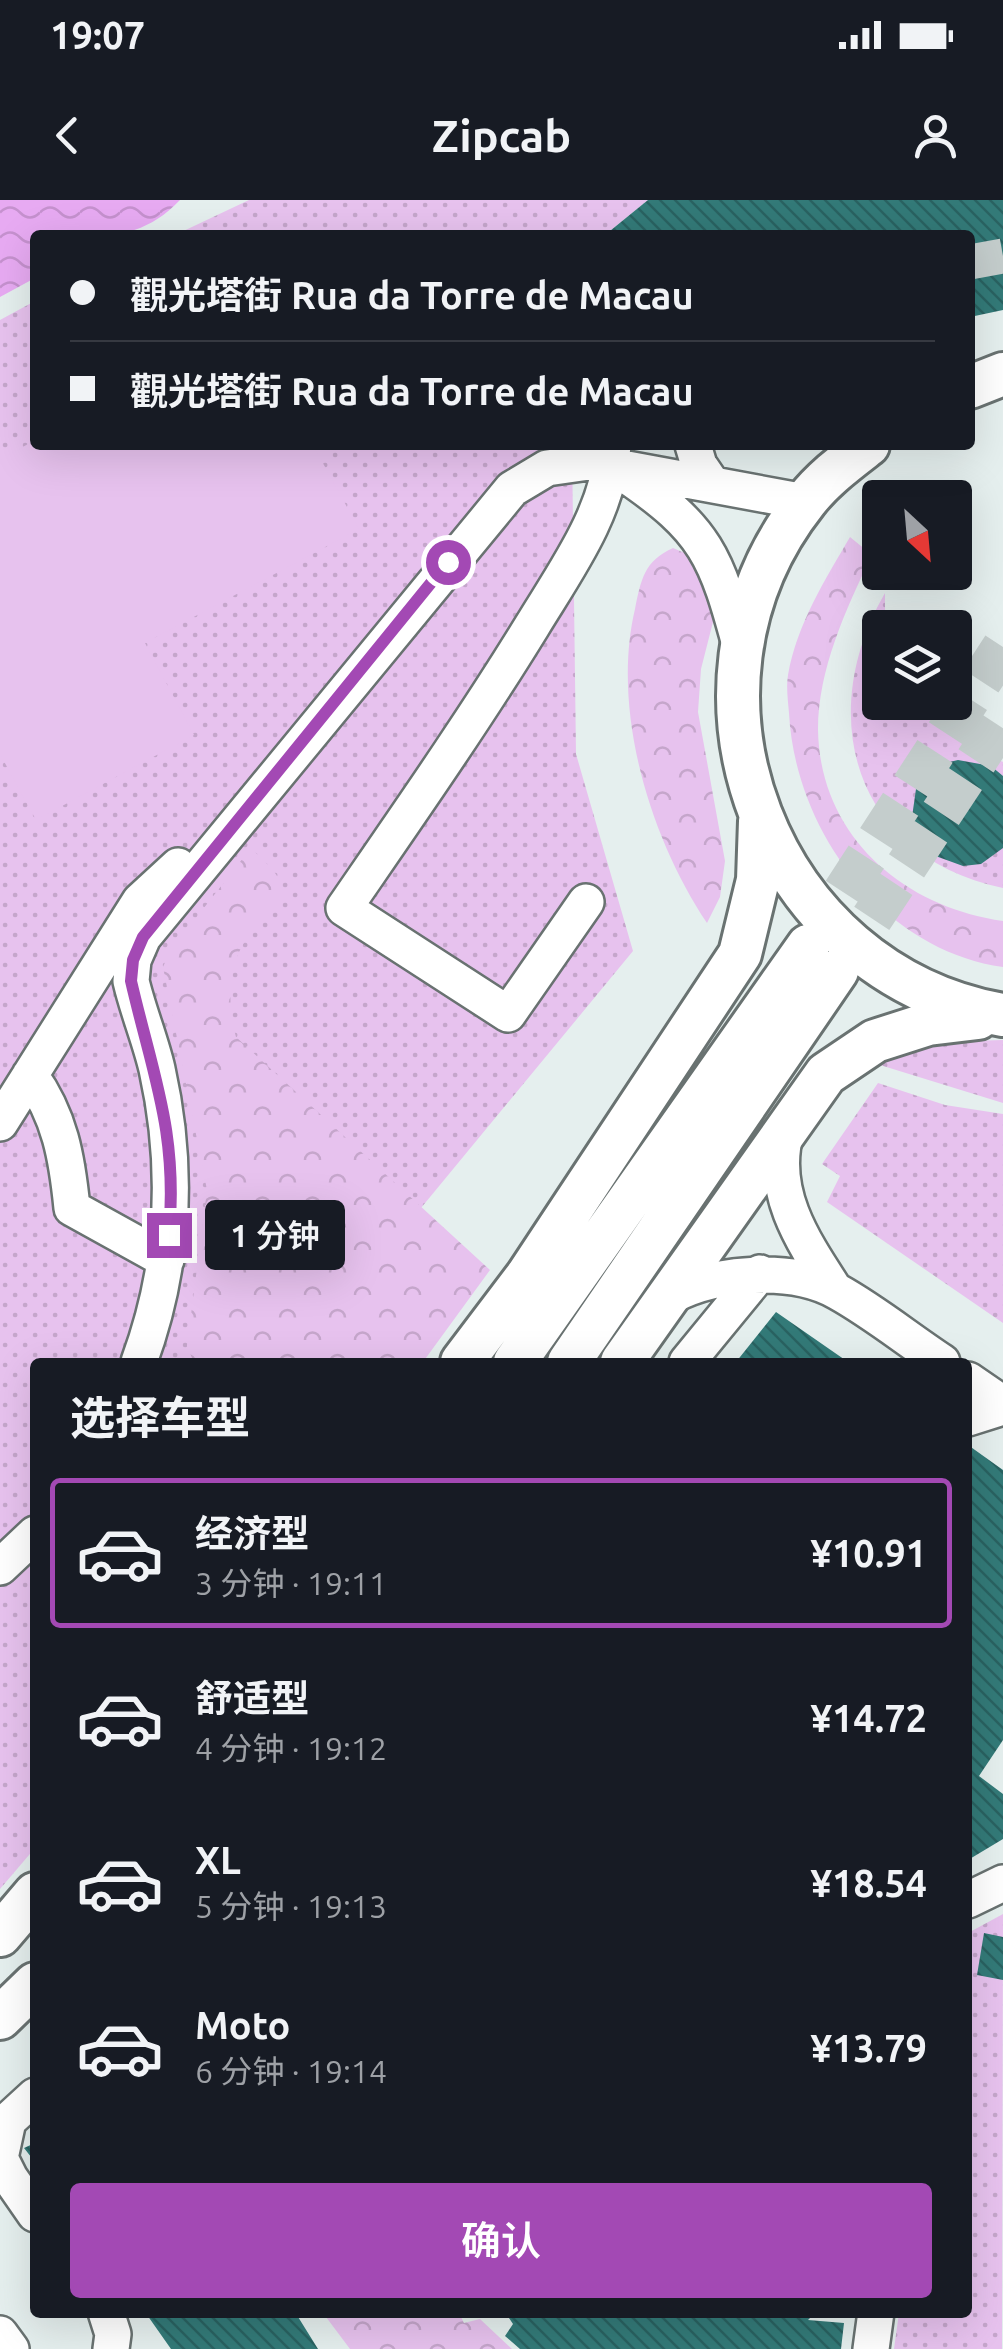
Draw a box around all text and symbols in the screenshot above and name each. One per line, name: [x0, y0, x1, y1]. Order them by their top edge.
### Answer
text: 19:07: [50, 14, 145, 56]
icon: back: [40, 108, 95, 163]
icon: person: [908, 108, 963, 163]
text: Zipcab: [432, 110, 571, 161]
text: 觀光塔街 Rua da Torre de Macau: [130, 274, 694, 316]
text: 觀光塔街 Rua da Torre de Macau: [130, 370, 694, 412]
north arrow: [862, 480, 972, 590]
map controls: [862, 480, 972, 720]
route start: [426, 540, 471, 585]
button: layers: [862, 610, 972, 720]
callout: 1 分钟: [204, 1200, 344, 1270]
route end: [147, 1213, 192, 1258]
text: 1 分钟: [230, 1217, 320, 1253]
text: 选择车型: [70, 1392, 250, 1443]
icon: car: [75, 1508, 165, 1598]
text: 经济型: [195, 1512, 309, 1554]
text: ¥10.91: [810, 1532, 927, 1574]
text: 3 分钟 · 19:11: [195, 1565, 387, 1601]
icon: car: [75, 1673, 165, 1763]
text: 舒适型: [195, 1677, 309, 1719]
text: ¥14.72: [810, 1697, 927, 1739]
text: 4 分钟 · 19:12: [195, 1730, 387, 1766]
icon: car: [75, 1838, 165, 1928]
text: XL: [195, 1839, 241, 1881]
text: ¥18.54: [810, 1862, 927, 1904]
text: 5 分钟 · 19:13: [195, 1888, 387, 1924]
icon: car: [75, 2003, 165, 2093]
text: Moto: [195, 2004, 290, 2046]
text: ¥13.79: [810, 2027, 927, 2069]
text: 6 分钟 · 19:14: [195, 2053, 387, 2089]
button: 确认: [70, 2183, 932, 2298]

